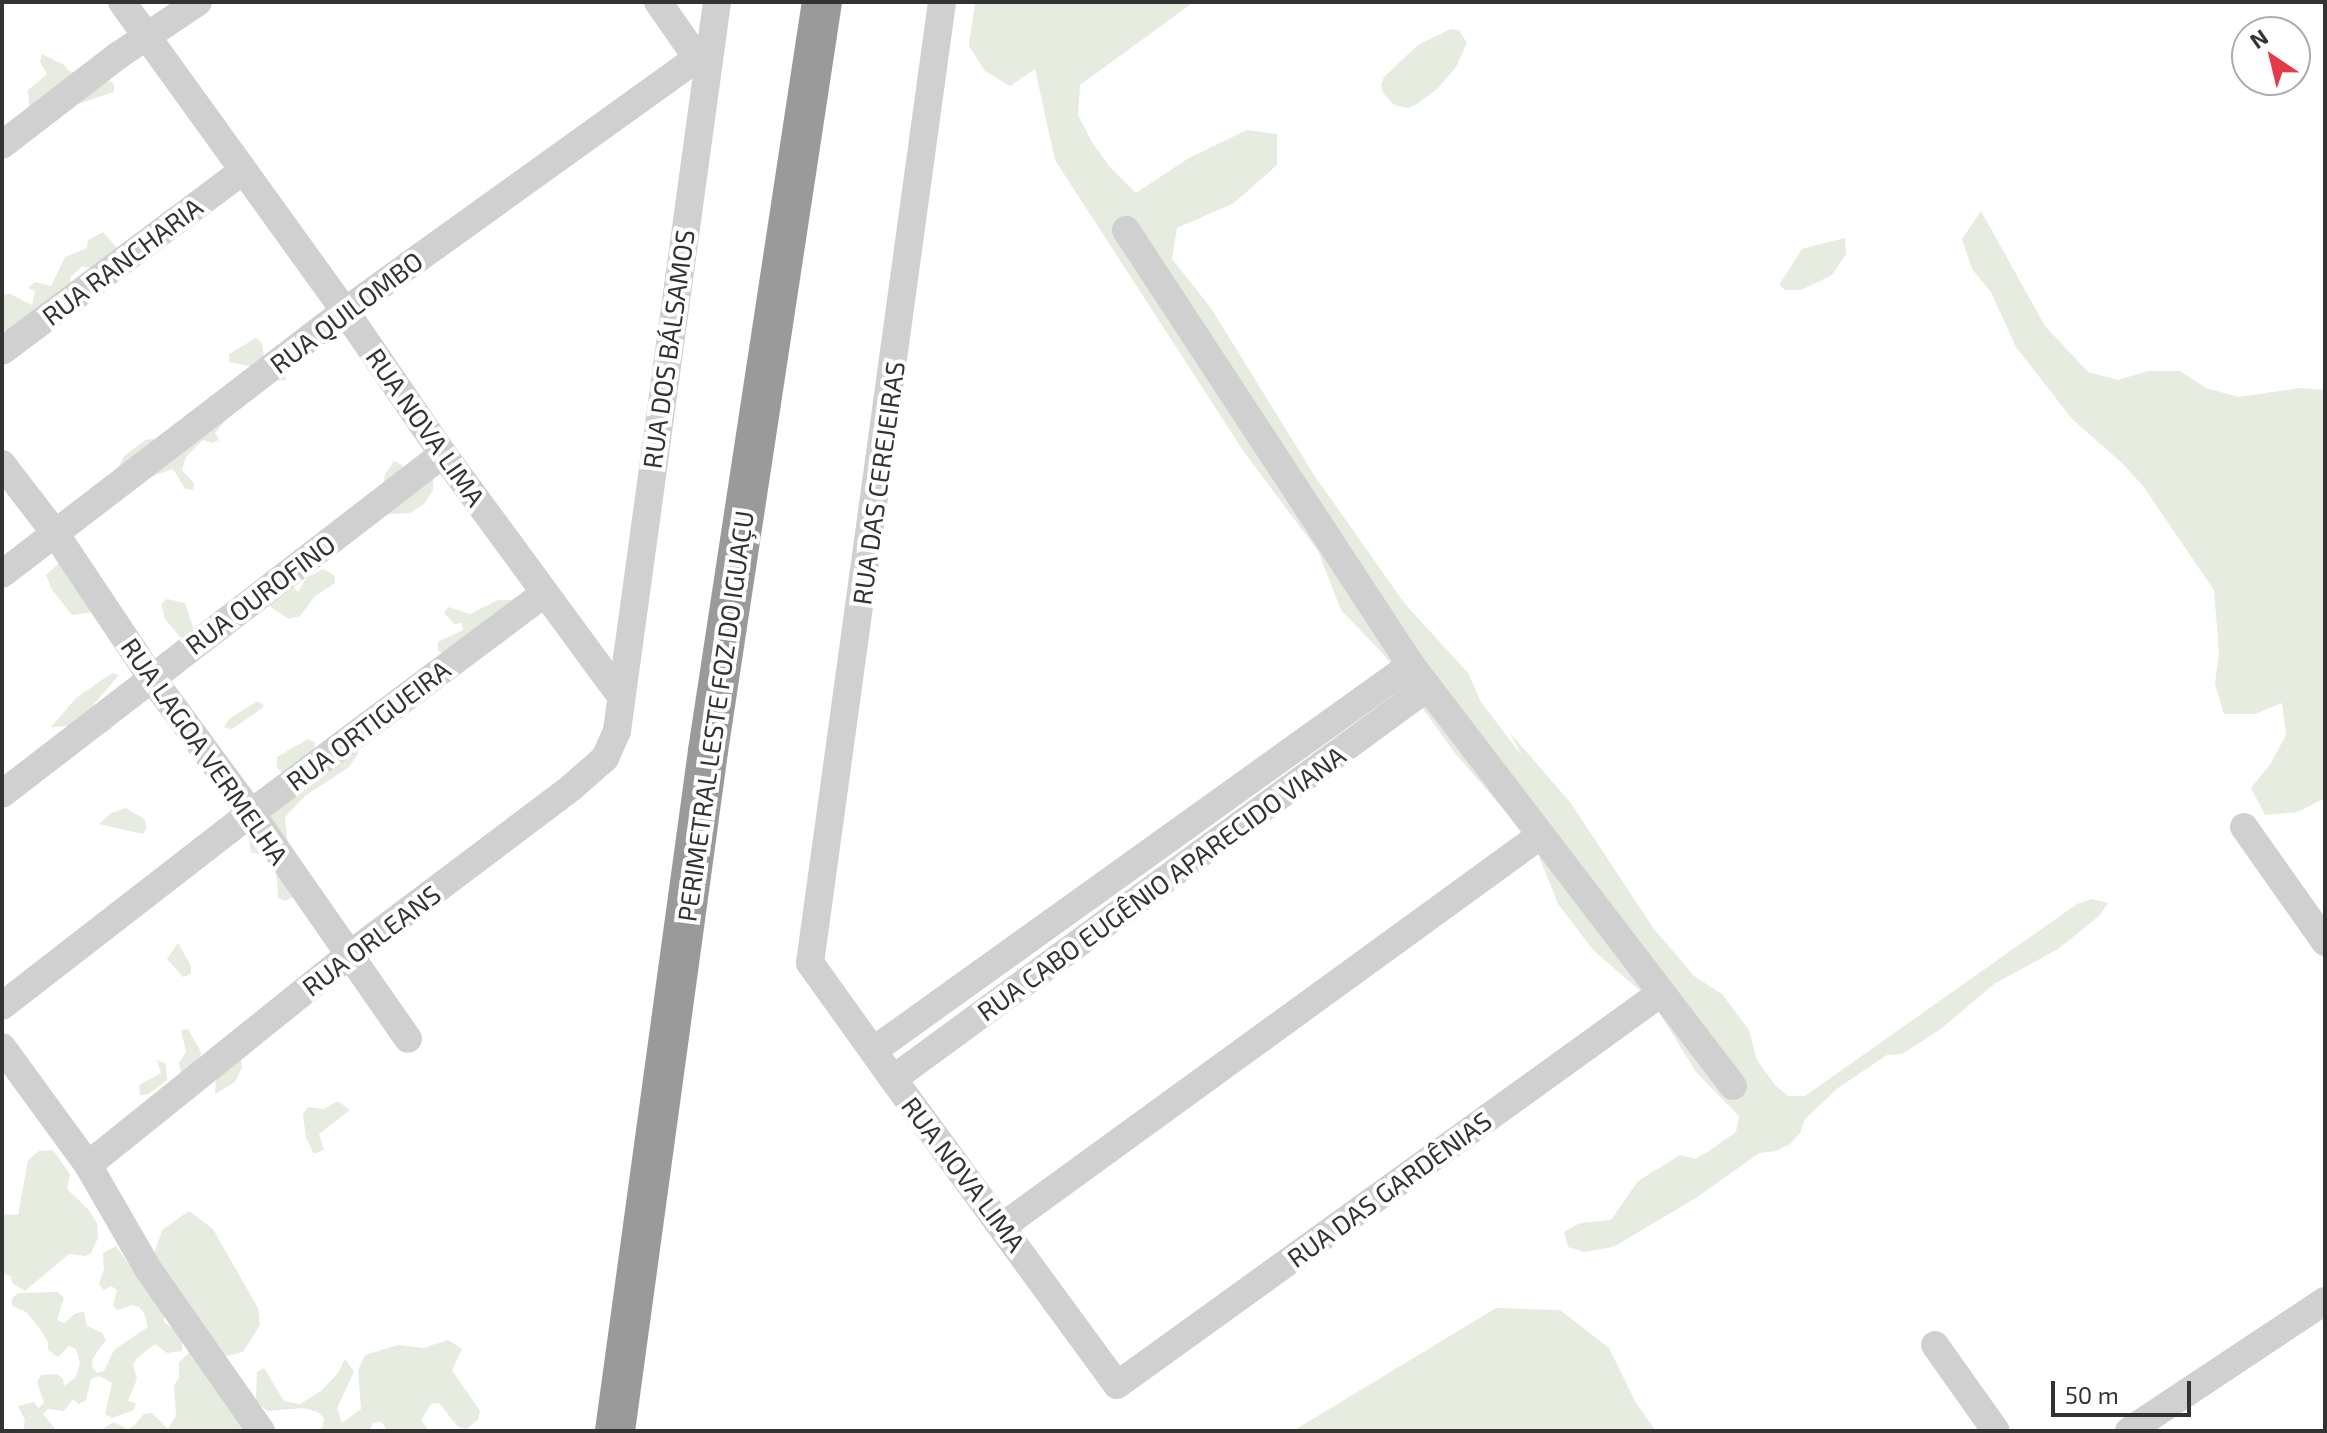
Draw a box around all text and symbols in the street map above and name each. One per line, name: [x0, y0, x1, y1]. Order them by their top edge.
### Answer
north arrow: [2231, 16, 2311, 96]
text: N: [2244, 23, 2272, 53]
street label: RUA RANCHARIA: [35, 190, 209, 332]
street label: RUA DOS BÁLSAMOS: [636, 227, 700, 471]
street label: RUA QUILOMBO: [263, 244, 429, 380]
street label: RUA NOVA LIMA: [360, 342, 492, 512]
street label: RUA DAS CEREJEIRAS: [845, 359, 911, 607]
street label: PERIMETRAL LESTE FOZ DO IGUAÇU: [671, 508, 759, 924]
street label: RUA OUROFINO: [179, 527, 341, 661]
street label: RUA LAGOA VERMELHA: [115, 631, 295, 871]
street label: RUA ORTIGUEIRA: [280, 653, 456, 797]
street label: RUA CABO EUGÊNIO APARECIDO VIANA: [970, 738, 1352, 1028]
street label: RUA ORLEANS: [295, 878, 447, 1002]
street label: RUA NOVA LIMA: [895, 1090, 1033, 1258]
street label: RUA DAS GARDÊNIAS: [1281, 1104, 1497, 1274]
scale bar: [2055, 1365, 2195, 1415]
text: 50 m: [2065, 1380, 2119, 1409]

